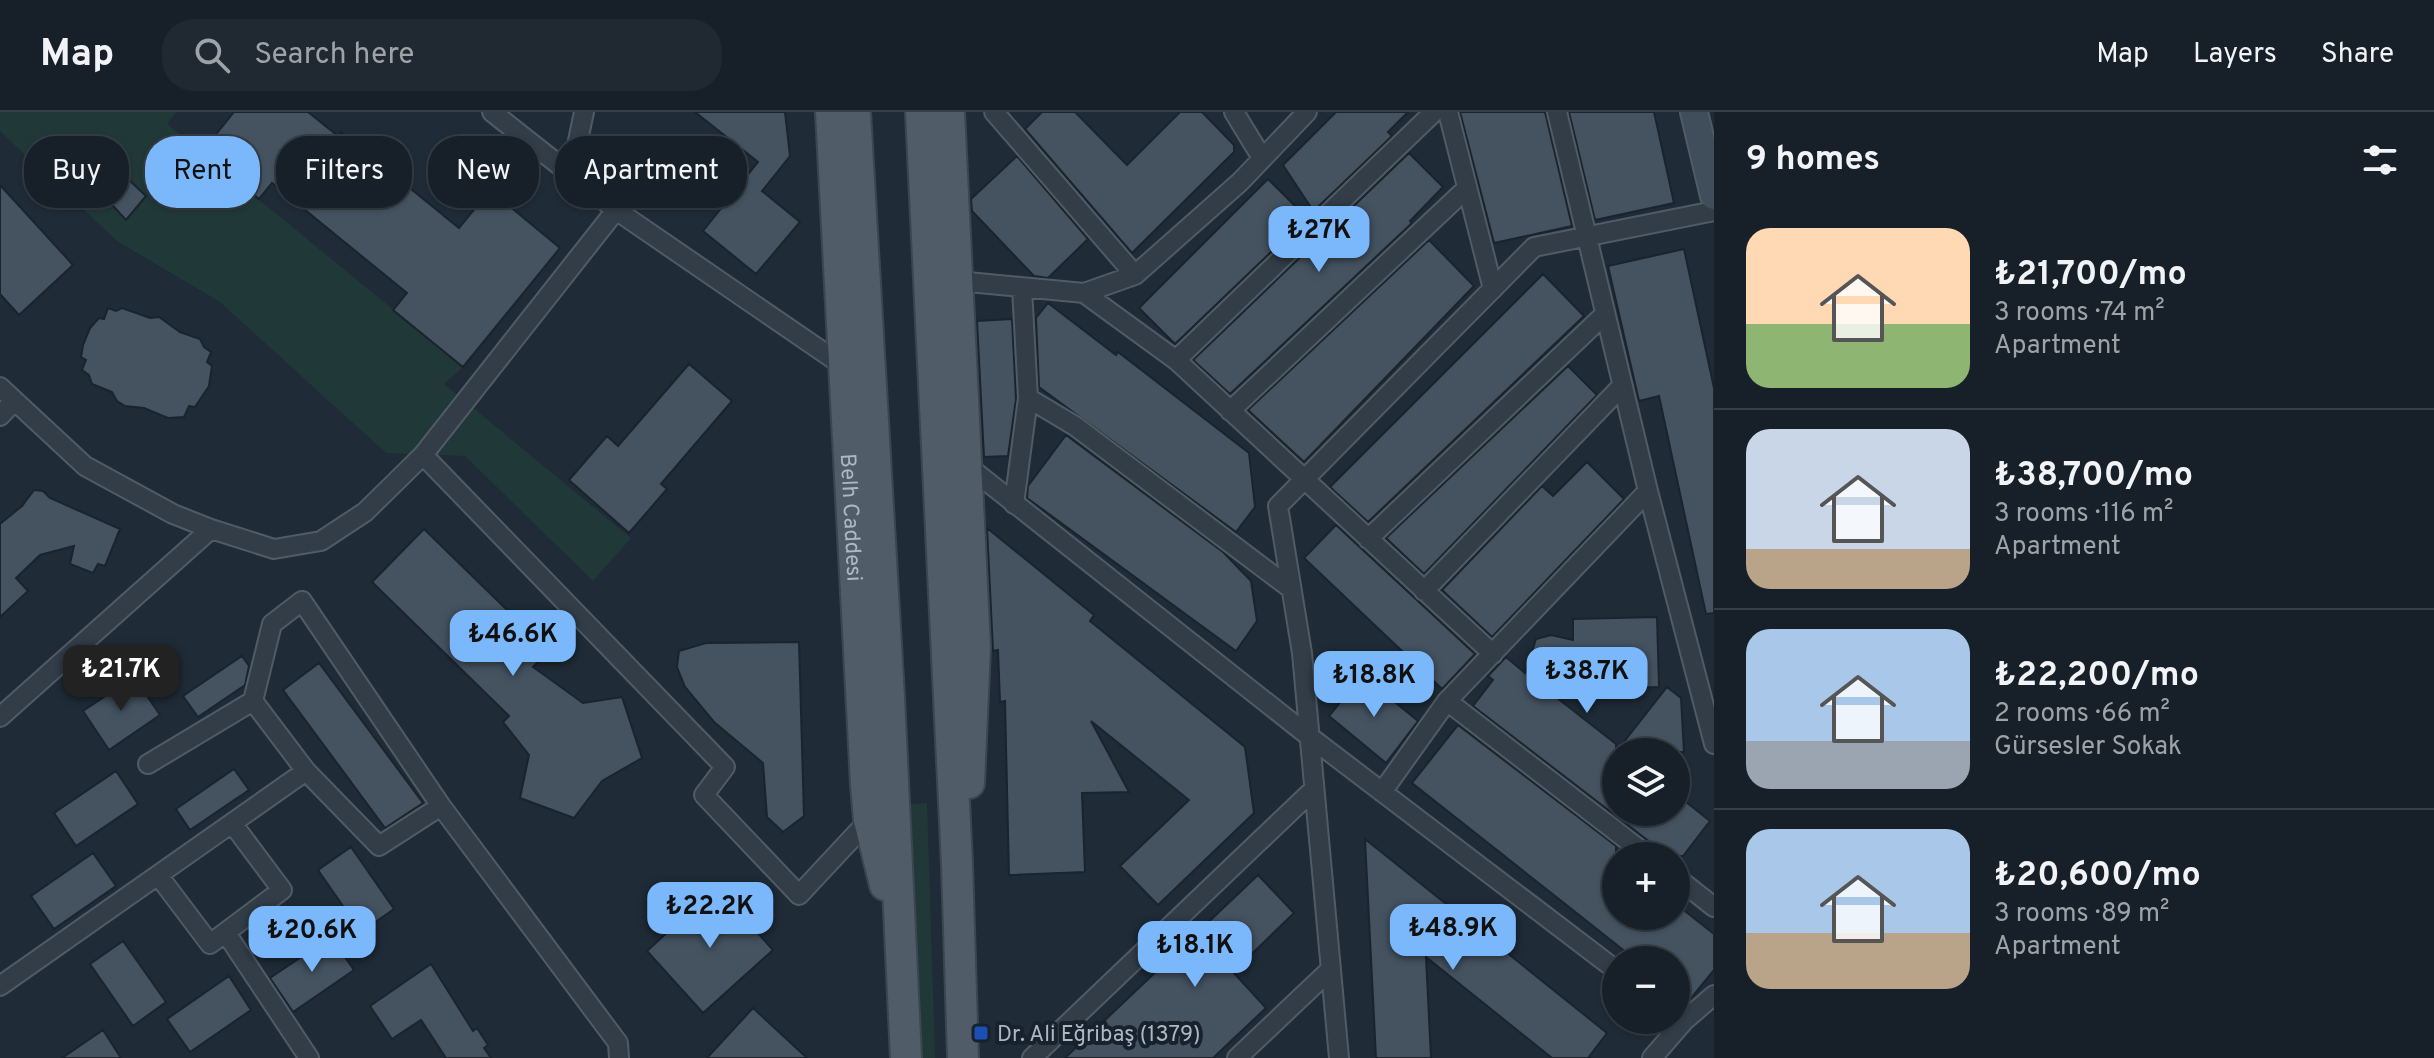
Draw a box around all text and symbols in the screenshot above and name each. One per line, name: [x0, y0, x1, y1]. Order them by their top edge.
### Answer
search box: [162, 19, 722, 91]
text: Map: [40, 31, 114, 80]
icon: search: [190, 33, 234, 77]
text: Search here: [254, 37, 414, 74]
text: Map: [2096, 37, 2149, 73]
text: Layers: [2193, 37, 2277, 73]
text: Share: [2321, 37, 2394, 73]
chip: Buy: [24, 136, 129, 208]
chip: Rent: [145, 136, 260, 208]
chip: Filters: [276, 136, 412, 208]
chip: New: [428, 136, 539, 208]
chip: Apartment: [555, 136, 747, 208]
icon: filters: [2358, 138, 2402, 182]
text: 9 homes: [1746, 139, 1880, 182]
pin: ₺27K: [1272, 206, 1366, 274]
text: ₺27K: [1286, 215, 1352, 248]
text: ₺21,700/mo: [1994, 254, 2187, 297]
icon: home: [1810, 260, 1906, 356]
text: 3 rooms · 74 m²: [1994, 297, 2165, 330]
text: Apartment: [1994, 330, 2121, 363]
street label: Belh Caddesi: [833, 453, 866, 582]
text: ₺38,700/mo: [1994, 455, 2193, 498]
icon: home: [1810, 461, 1906, 557]
text: 3 rooms · 116 m²: [1994, 498, 2173, 531]
text: Apartment: [1994, 531, 2121, 564]
pin: ₺46.6K: [448, 610, 578, 678]
text: ₺46.6K: [468, 619, 558, 652]
pin: ₺21.7K: [56, 645, 186, 713]
pin: ₺38.7K: [1522, 647, 1652, 715]
pin: ₺18.8K: [1309, 651, 1439, 719]
text: ₺21.7K: [81, 654, 161, 687]
text: ₺22,200/mo: [1994, 655, 2199, 698]
text: ₺38.7K: [1545, 656, 1629, 689]
text: ₺18.8K: [1332, 660, 1416, 693]
icon: home: [1810, 661, 1906, 757]
text: 2 rooms · 66 m²: [1994, 698, 2170, 731]
text: Gürsesler Sokak: [1994, 731, 2182, 764]
map controls: [1602, 738, 1690, 1034]
button: layers: [1602, 738, 1690, 826]
button: +: [1602, 842, 1690, 930]
text: ₺20,600/mo: [1994, 855, 2201, 898]
icon: home: [1810, 861, 1906, 957]
pin: ₺22.2K: [645, 882, 775, 950]
text: ₺22.2K: [665, 891, 755, 924]
text: 3 rooms · 89 m²: [1994, 898, 2169, 931]
pin: ₺48.9K: [1388, 904, 1518, 972]
pin: ₺20.6K: [247, 906, 377, 974]
text: ₺48.9K: [1408, 913, 1498, 946]
text: ₺20.6K: [267, 915, 357, 948]
pin: ₺18.1K: [1130, 921, 1260, 989]
text: ₺18.1K: [1156, 930, 1234, 963]
text: Apartment: [1994, 931, 2121, 964]
button: −: [1602, 946, 1690, 1034]
place label: Dr. Ali Eğribaş (1379): [997, 1022, 1201, 1049]
marker: Dr. Ali Eğribaş (1379): [972, 1024, 990, 1042]

